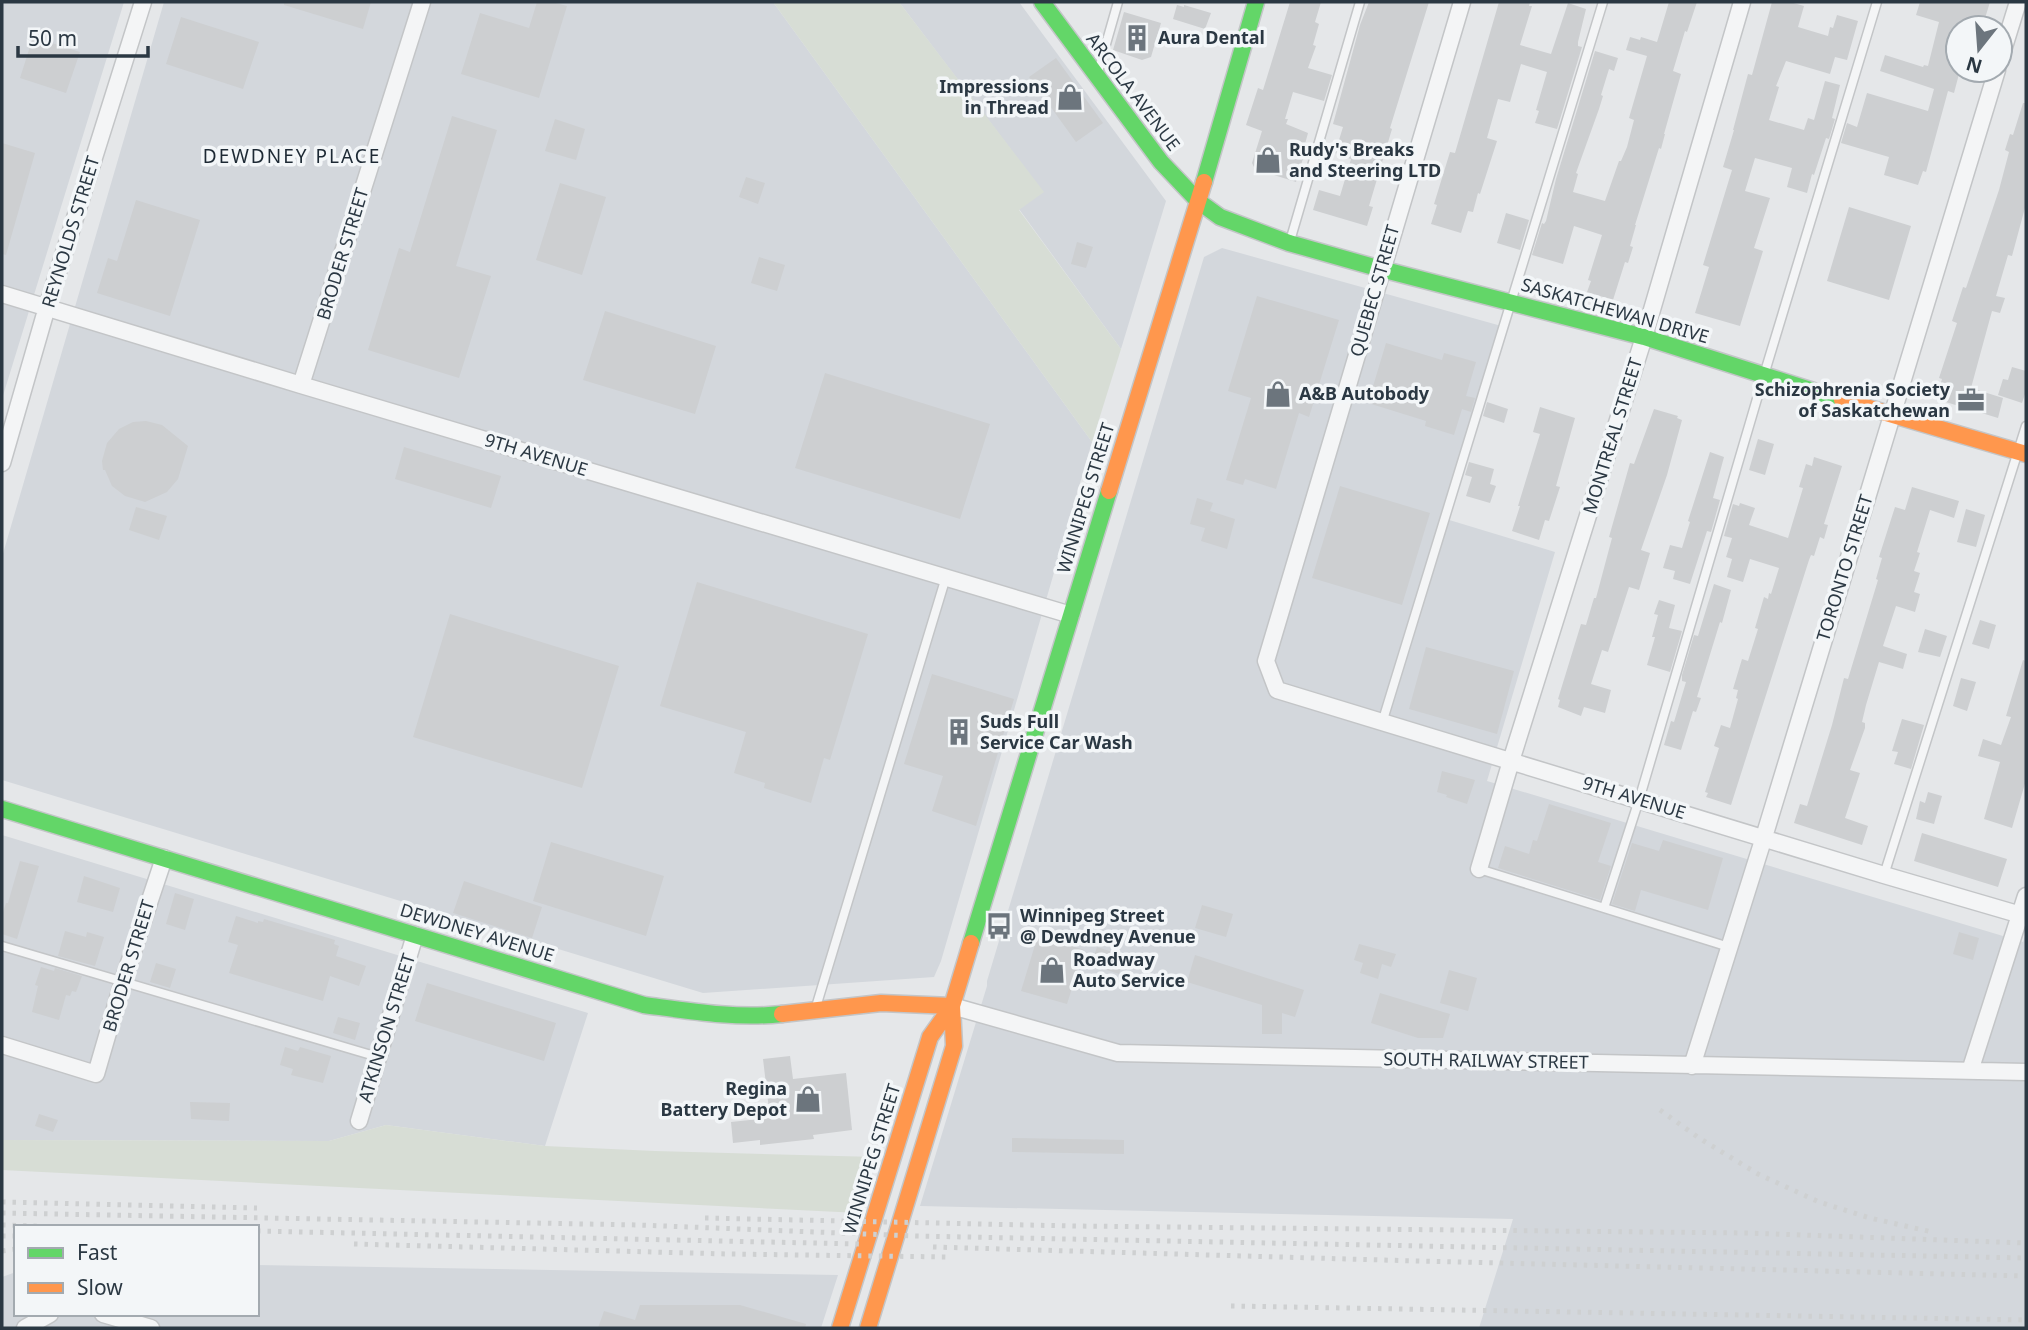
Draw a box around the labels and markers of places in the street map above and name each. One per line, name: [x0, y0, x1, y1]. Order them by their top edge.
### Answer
building icon: Aura Dental: [1122, 23, 1152, 53]
place label: Aura Dental: [1158, 25, 1265, 49]
place label: Impressions in Thread: [939, 74, 1049, 119]
shop icon: Impressions in Thread: [1055, 82, 1085, 112]
place label: Rudy's Breaks and Steering LTD: [1289, 137, 1441, 182]
shop icon: Rudy's Breaks and Steering LTD: [1253, 145, 1283, 175]
place label: Schizophrenia Society of Saskatchewan: [1755, 377, 1951, 422]
shop icon: A&B Autobody: [1263, 379, 1293, 409]
place label: A&B Autobody: [1299, 381, 1430, 405]
office icon: Schizophrenia Society of Saskatchewan: [1956, 385, 1986, 415]
place label: Suds Full Service Car Wash: [980, 709, 1133, 754]
building icon: Suds Full Service Car Wash: [944, 717, 974, 747]
place label: Winnipeg Street @ Dewdney Avenue: [1020, 903, 1196, 948]
bus stop icon: Winnipeg Street @ Dewdney Avenue: [984, 911, 1014, 941]
place label: Roadway Auto Service: [1073, 947, 1185, 992]
shop icon: Roadway Auto Service: [1037, 955, 1067, 985]
place label: Regina Battery Depot: [661, 1076, 787, 1121]
shop icon: Regina Battery Depot: [793, 1084, 823, 1114]

